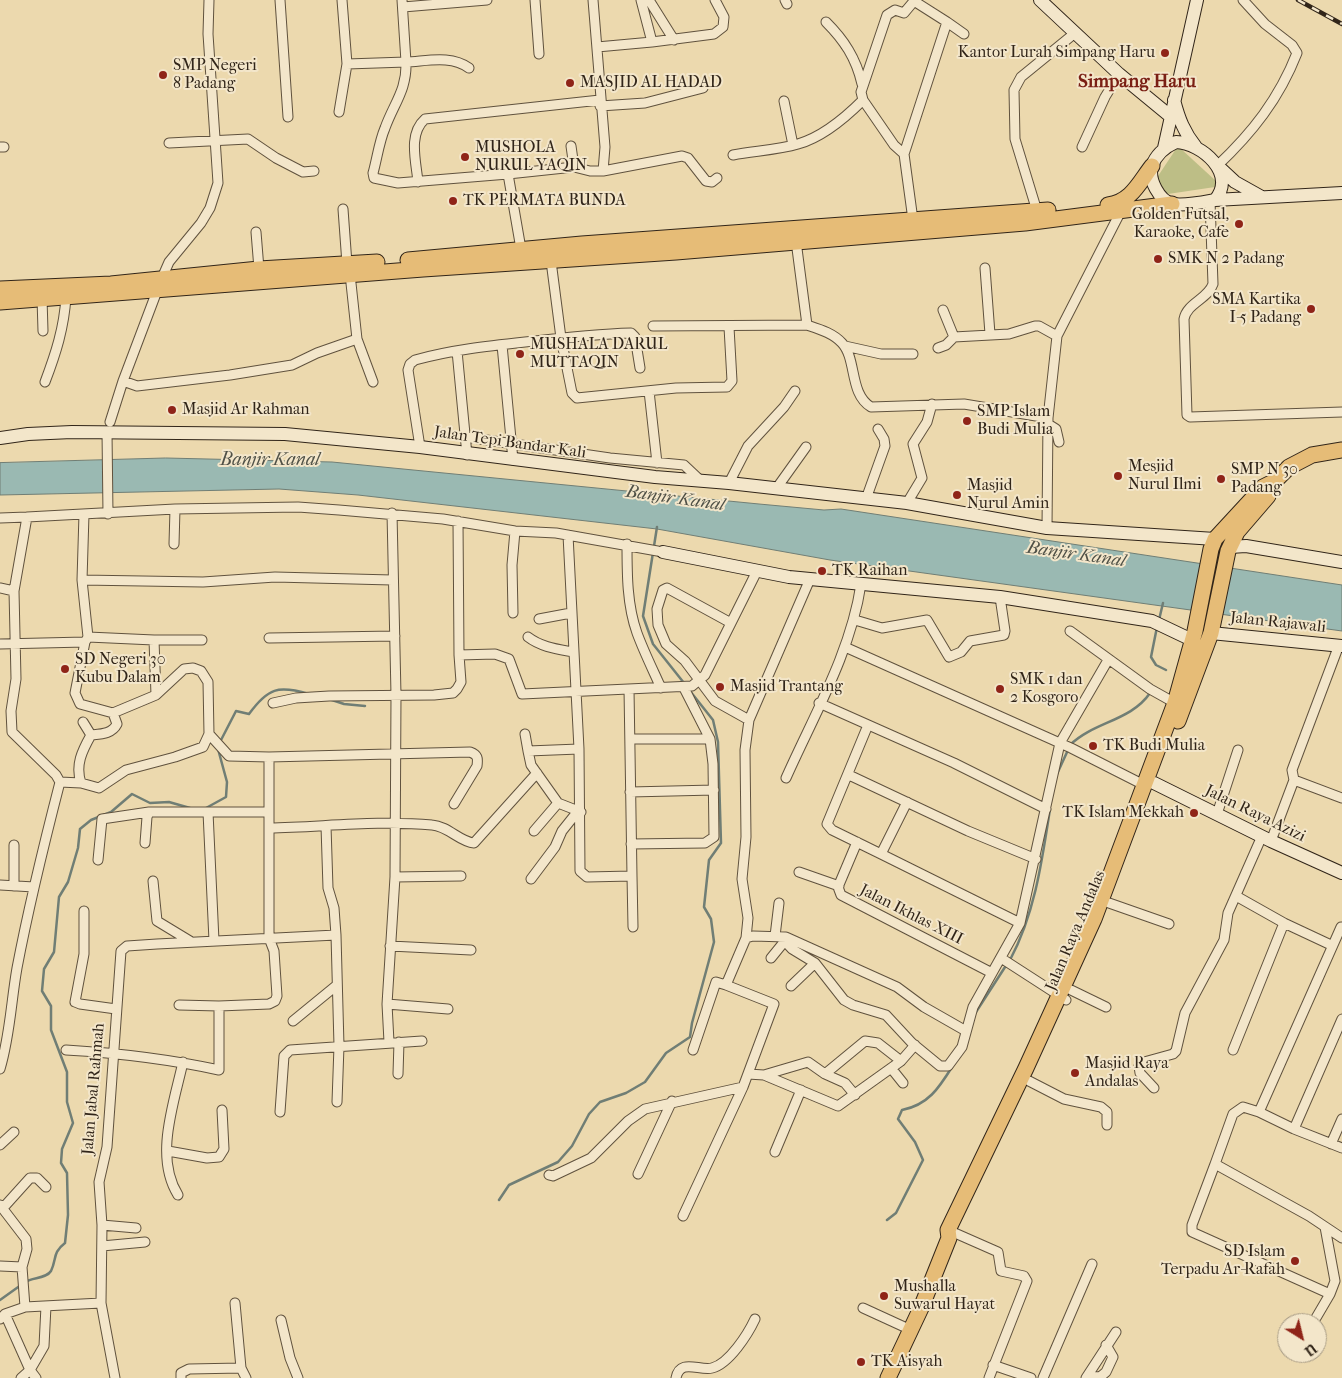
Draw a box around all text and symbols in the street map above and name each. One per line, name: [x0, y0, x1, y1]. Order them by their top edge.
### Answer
place label: Kantor Lurah Simpang Haru: [958, 43, 1155, 63]
marker: Kantor Lurah Simpang Haru: [1159, 47, 1171, 59]
place label: SMP Negeri 8 Padang: [173, 56, 257, 94]
marker: SMP Negeri 8 Padang: [157, 69, 169, 81]
district label: Simpang Haru: [1078, 71, 1196, 93]
place label: MASJID AL HADAD: [580, 73, 722, 93]
marker: MASJID AL HADAD: [564, 77, 576, 89]
place label: MUSHOLA NURUL YAQIN: [475, 138, 587, 176]
marker: MUSHOLA NURUL YAQIN: [459, 151, 471, 163]
place label: TK PERMATA BUNDA: [463, 191, 626, 211]
marker: TK PERMATA BUNDA: [447, 195, 459, 207]
place label: Golden Futsal, Karaoke, Cafe: [1132, 205, 1229, 243]
marker: Golden Futsal, Karaoke, Cafe: [1233, 218, 1245, 230]
place label: SMK N 2 Padang: [1168, 249, 1284, 269]
marker: SMK N 2 Padang: [1152, 253, 1164, 265]
place label: SMA Kartika I-5 Padang: [1212, 290, 1301, 328]
marker: SMA Kartika I-5 Padang: [1305, 303, 1317, 315]
place label: MUSHALA DARUL MUTTAQIN: [530, 335, 667, 373]
marker: MUSHALA DARUL MUTTAQIN: [514, 348, 526, 360]
place label: Masjid Ar Rahman: [182, 400, 310, 420]
place label: SMP Islam Budi Mulia: [977, 402, 1053, 440]
marker: Masjid Ar Rahman: [166, 404, 178, 416]
marker: SMP Islam Budi Mulia: [961, 415, 973, 427]
street label: Jalan Tepi Bandar Kali: [433, 423, 587, 463]
water label: Banjir Kanal: [220, 450, 320, 472]
place label: Mesjid Nurul Ilmi: [1128, 457, 1201, 495]
place label: SMP N 30 Padang: [1231, 460, 1298, 498]
marker: Mesjid Nurul Ilmi: [1112, 470, 1124, 482]
marker: SMP N 30 Padang: [1215, 473, 1227, 485]
place label: Masjid Nurul Amin: [967, 476, 1049, 514]
water label: Banjir Kanal: [624, 481, 726, 517]
marker: Masjid Nurul Amin: [951, 489, 963, 501]
water label: Banjir Kanal: [1025, 537, 1127, 573]
place label: TK Raihan: [832, 561, 908, 581]
marker: TK Raihan: [816, 565, 828, 577]
street label: Jalan Rajawali: [1229, 608, 1327, 638]
place label: SD Negeri 30 Kubu Dalam: [75, 650, 165, 688]
marker: SD Negeri 30 Kubu Dalam: [59, 663, 71, 675]
place label: SMK 1 dan 2 Kosgoro: [1010, 670, 1083, 708]
place label: Masjid Trantang: [730, 677, 843, 697]
marker: Masjid Trantang: [714, 681, 726, 693]
marker: SMK 1 dan 2 Kosgoro: [994, 683, 1006, 695]
place label: TK Budi Mulia: [1103, 736, 1205, 756]
marker: TK Budi Mulia: [1087, 740, 1099, 752]
street label: Jalan Raya Azizi: [1201, 781, 1309, 847]
place label: TK Islam Mekkah: [1062, 803, 1184, 823]
marker: TK Islam Mekkah: [1188, 807, 1200, 819]
street label: Jalan Raya Andalas: [1042, 868, 1110, 994]
street label: Jalan Ikhlas XIII: [856, 881, 966, 949]
street label: Jalan Jabal Rahmah: [79, 1022, 109, 1156]
place label: Masjid Raya Andalas: [1085, 1054, 1169, 1092]
marker: Masjid Raya Andalas: [1069, 1067, 1081, 1079]
place label: SD Islam Terpadu Ar-Rafah: [1161, 1242, 1285, 1280]
marker: SD Islam Terpadu Ar-Rafah: [1289, 1255, 1301, 1267]
place label: Mushalla Suwarul Hayat: [894, 1277, 995, 1315]
marker: Mushalla Suwarul Hayat: [878, 1290, 890, 1302]
north arrow: [1277, 1313, 1327, 1363]
text: U: [1301, 1340, 1320, 1360]
place label: TK Aisyah: [871, 1352, 942, 1372]
marker: TK Aisyah: [855, 1356, 867, 1368]

